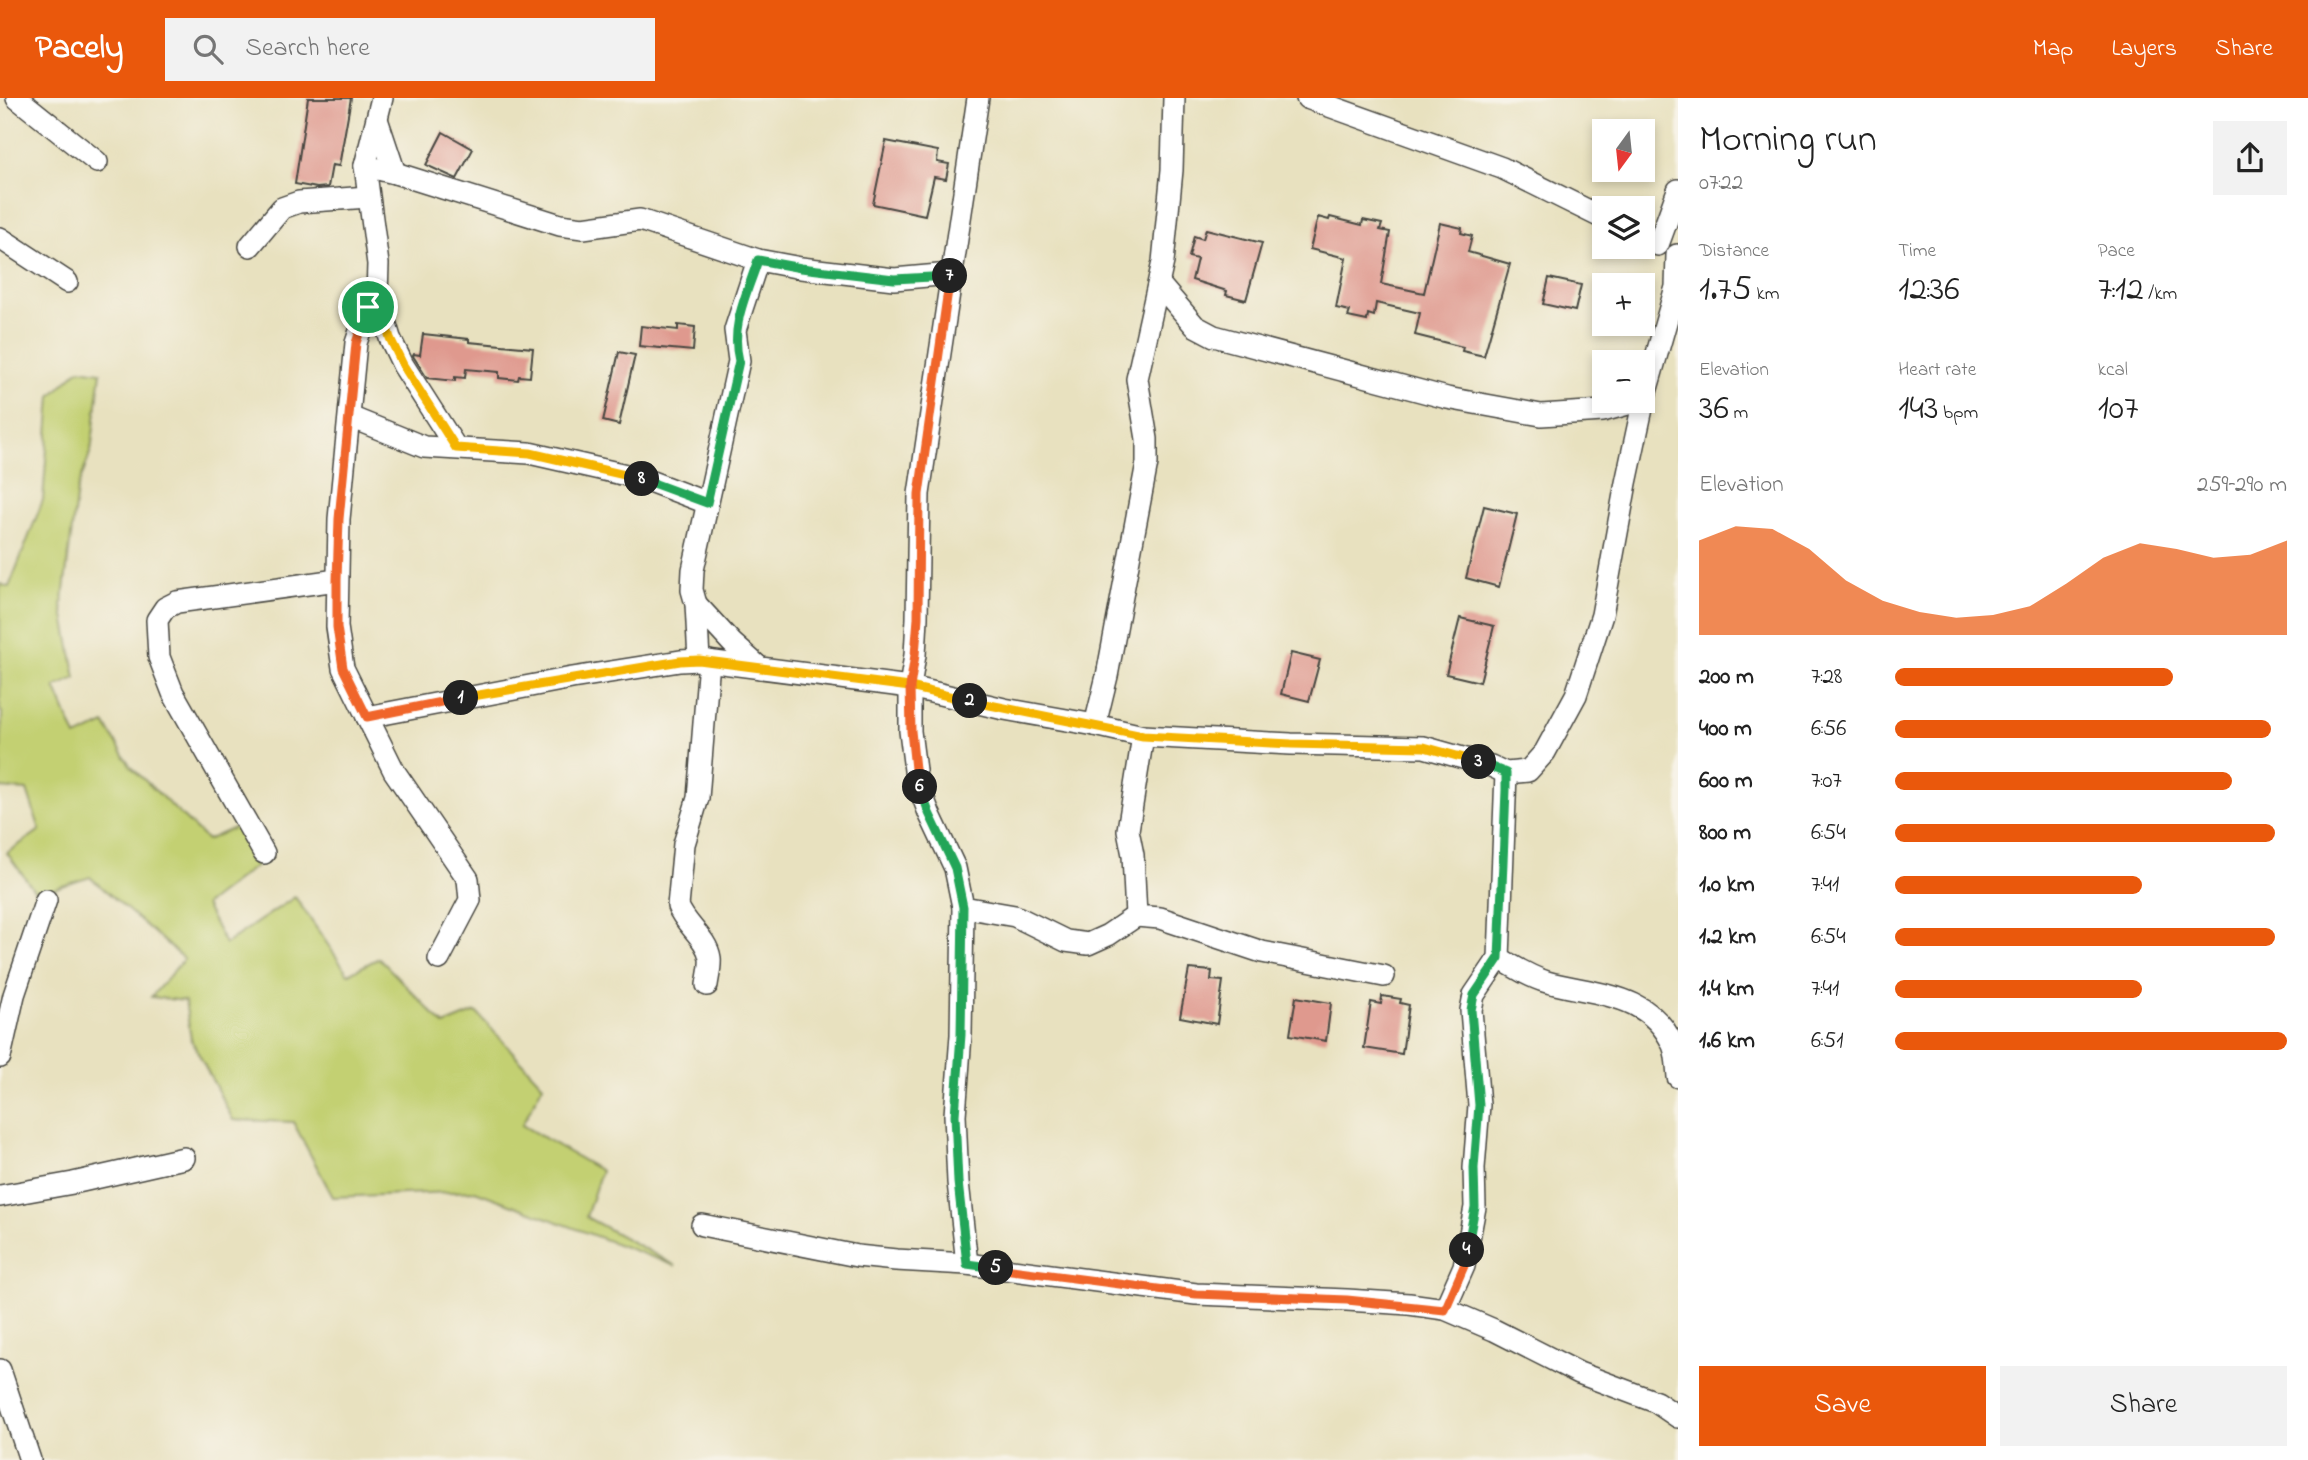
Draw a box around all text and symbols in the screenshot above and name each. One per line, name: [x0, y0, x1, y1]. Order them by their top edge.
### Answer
search box: [165, 18, 655, 81]
text: Pacely: [35, 25, 123, 73]
icon: search: [189, 30, 227, 68]
text: Search here: [245, 30, 370, 68]
text: Map: [2033, 32, 2073, 67]
text: Layers: [2111, 32, 2177, 67]
text: Share: [2215, 32, 2273, 67]
text: Morning run: [1699, 113, 1877, 169]
north arrow: [1592, 119, 1656, 182]
map controls: [1592, 119, 1655, 413]
button: share: [2213, 121, 2287, 195]
text: 07:22: [1699, 167, 1743, 200]
button: layers: [1592, 196, 1655, 259]
text: Distance: [1699, 238, 1769, 265]
text: Time: [1898, 238, 1936, 265]
text: Pace: [2098, 238, 2135, 265]
pin: 7: [932, 258, 968, 294]
text: 7: [946, 262, 953, 289]
text: 1.75: [1699, 265, 1752, 316]
text: 12:36: [1898, 265, 1960, 316]
text: 7:12: [2098, 265, 2144, 316]
button: +: [1592, 273, 1655, 336]
pin: [338, 277, 398, 337]
text: km: [1752, 281, 1780, 308]
text: /km: [2144, 281, 2177, 308]
icon: arrive: [349, 288, 387, 326]
button: −: [1592, 350, 1655, 413]
text: Elevation: [1699, 357, 1769, 384]
text: Heart rate: [1898, 357, 1976, 384]
text: kcal: [2098, 357, 2128, 384]
text: 36: [1699, 384, 1729, 435]
text: 143: [1898, 384, 1938, 435]
text: 107: [2098, 384, 2138, 435]
text: m: [1729, 400, 1748, 427]
text: bpm: [1938, 400, 1978, 427]
pin: 8: [624, 462, 660, 496]
text: 8: [638, 465, 645, 492]
text: Elevation: [1699, 469, 1784, 502]
text: 259–290 m: [2197, 469, 2287, 502]
text: 200 m: [1699, 661, 1754, 694]
text: 7:28: [1811, 661, 1843, 694]
pin: 1: [444, 680, 478, 716]
text: 1: [457, 684, 464, 711]
pin: 2: [953, 684, 988, 718]
text: 2: [965, 687, 974, 714]
text: 400 m: [1699, 713, 1752, 746]
text: 6:56: [1811, 713, 1846, 746]
pin: 3: [1462, 744, 1496, 780]
text: 3: [1475, 748, 1482, 775]
text: 600 m: [1699, 765, 1753, 798]
text: 7:07: [1811, 765, 1842, 798]
pin: 6: [902, 770, 937, 804]
text: 6: [915, 773, 924, 800]
text: 800 m: [1699, 817, 1751, 850]
text: 6:54: [1811, 817, 1846, 850]
text: 1.0 km: [1699, 869, 1755, 902]
text: 7:41: [1811, 869, 1839, 902]
text: 1.2 km: [1699, 921, 1756, 954]
text: 6:54: [1811, 921, 1846, 954]
text: 1.4 km: [1699, 973, 1754, 1006]
text: 7:41: [1811, 973, 1839, 1006]
text: 1.6 km: [1699, 1025, 1755, 1058]
text: 6:51: [1811, 1025, 1844, 1058]
pin: 4: [1450, 1232, 1484, 1268]
text: 4: [1463, 1236, 1470, 1263]
pin: 5: [978, 1250, 1014, 1286]
text: 5: [990, 1254, 1001, 1281]
button: Save: [1699, 1366, 1986, 1446]
button: Share: [2000, 1366, 2287, 1446]

